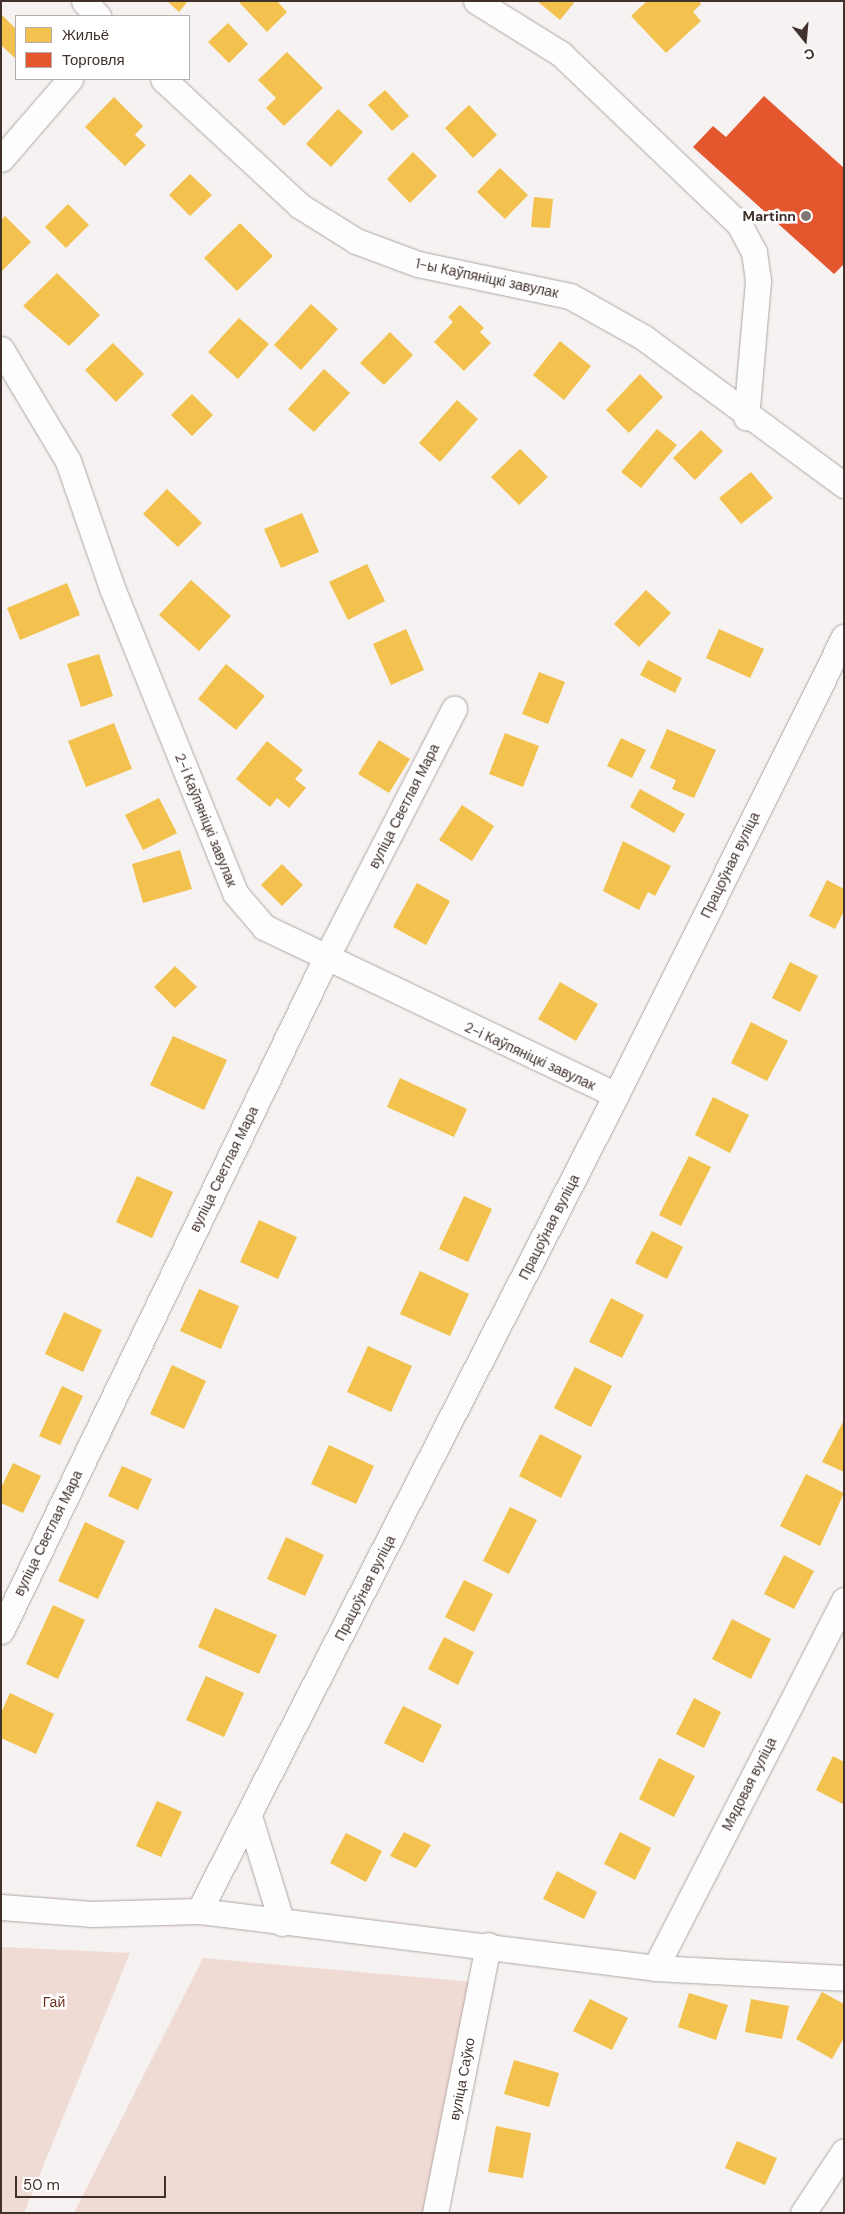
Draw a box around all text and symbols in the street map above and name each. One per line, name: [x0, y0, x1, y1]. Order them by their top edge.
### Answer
legend: [15, 15, 190, 80]
north arrow: [780, 15, 830, 65]
text: Жильё: [62, 25, 109, 45]
text: С: [802, 44, 817, 64]
text: Торговля: [62, 50, 125, 70]
place label: Martinn: [742, 208, 796, 224]
marker: Martinn: [800, 210, 812, 222]
street label: 1-ы Каўпяніцкі завулак: [414, 255, 560, 301]
street label: вуліца Светлая Мара: [365, 741, 443, 871]
street label: 2-і Каўпяніцкі завулак: [172, 751, 240, 889]
street label: Працоўная вуліца: [697, 809, 763, 921]
street label: 2-і Каўпяніцкі завулак: [462, 1018, 598, 1094]
street label: вуліца Светлая Мара: [186, 1103, 262, 1235]
street label: Працоўная вуліца: [515, 1172, 583, 1282]
street label: вуліца Светлая Мара: [10, 1467, 86, 1599]
street label: Працоўная вуліца: [331, 1533, 399, 1643]
street label: Мядовая вуліца: [718, 1735, 780, 1833]
park label: Гай: [43, 1994, 65, 2010]
street label: вуліца Саўко: [446, 2036, 478, 2122]
scale bar: [18, 2166, 169, 2198]
text: 50 m: [23, 2175, 60, 2195]

